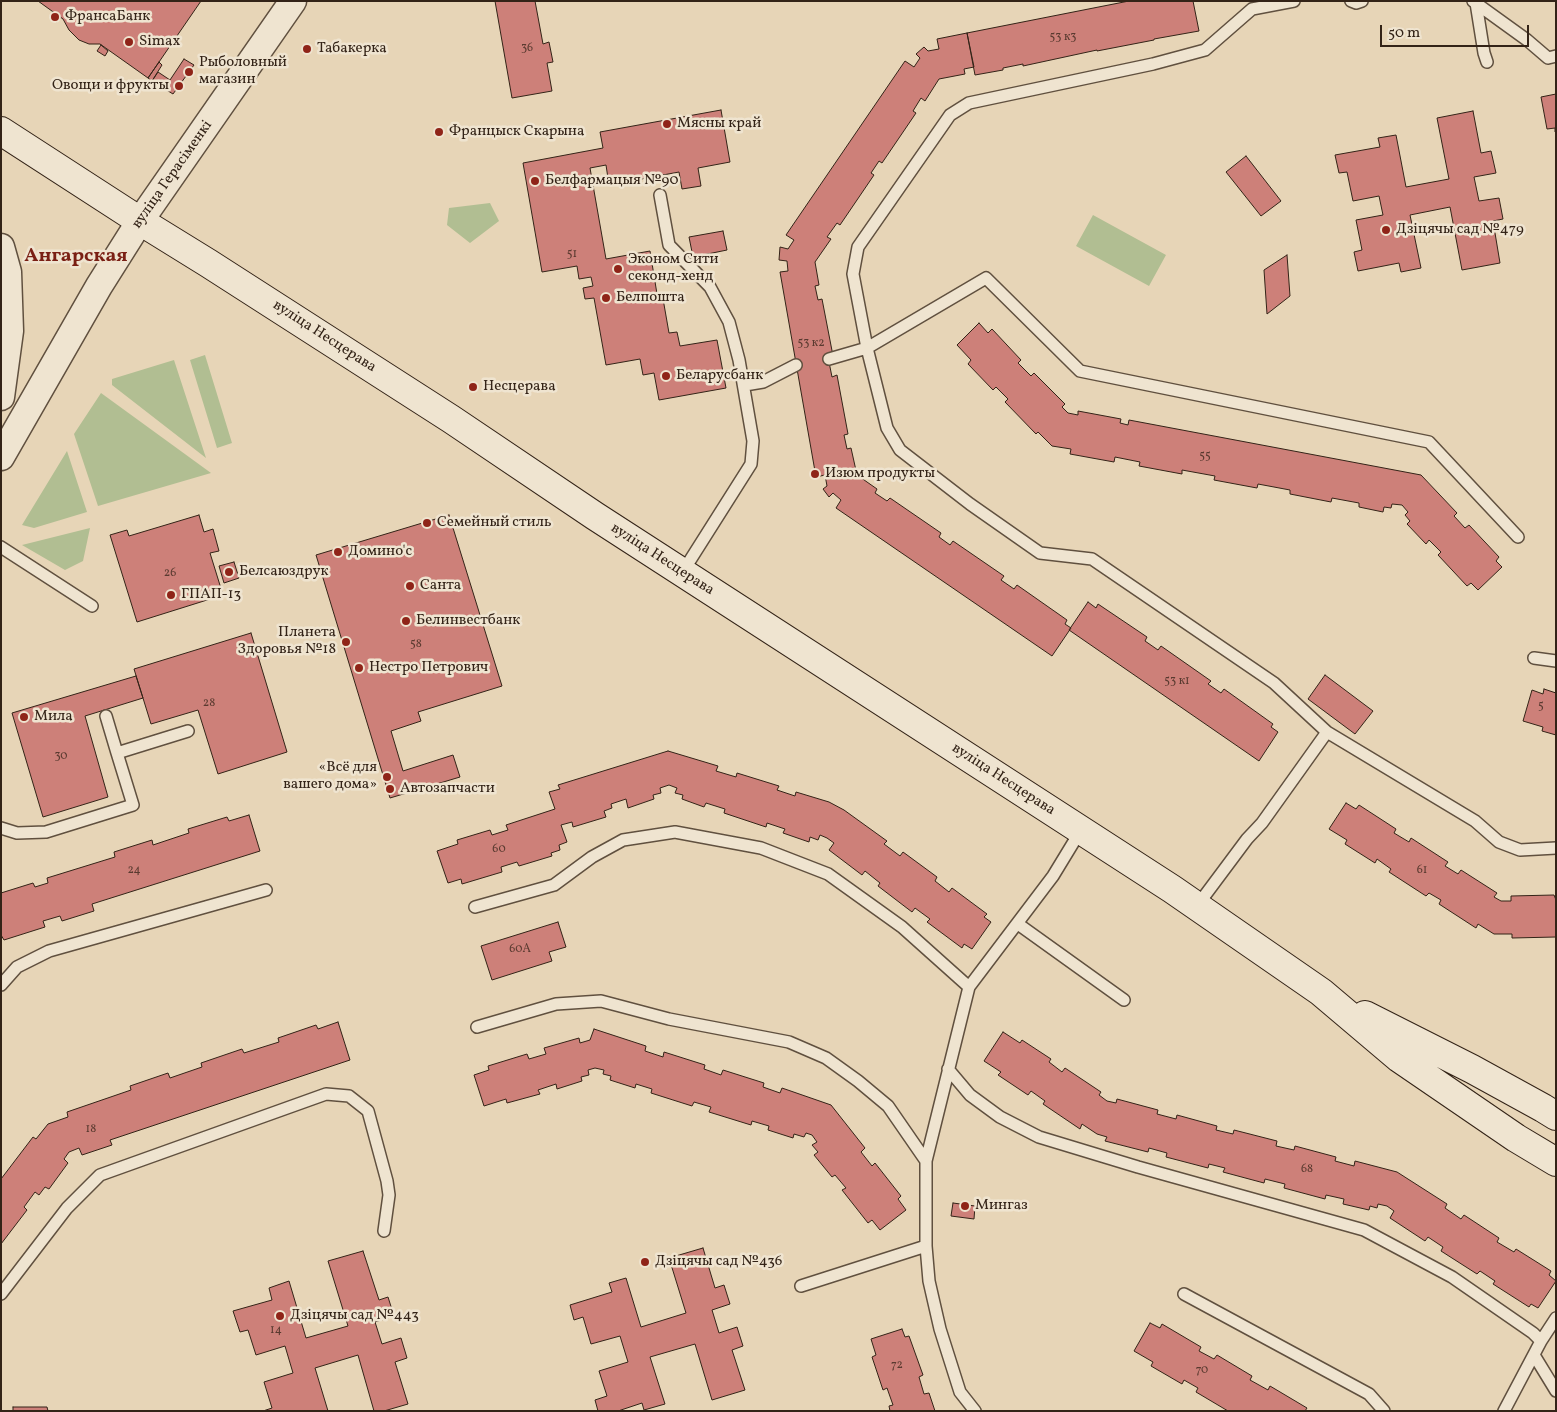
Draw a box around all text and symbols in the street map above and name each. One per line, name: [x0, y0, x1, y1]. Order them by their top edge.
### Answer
place label: ФрансаБанк: [65, 8, 150, 26]
marker: ФрансаБанк: [49, 11, 61, 23]
scale bar: [1382, 15, 1531, 47]
text: 50 m: [1388, 23, 1420, 44]
house number: 53 к3: [1050, 31, 1076, 45]
place label: Simax: [139, 33, 180, 51]
marker: Simax: [123, 36, 135, 48]
place label: Табакерка: [317, 40, 387, 58]
house number: 36: [521, 42, 533, 56]
marker: Табакерка: [301, 43, 313, 55]
place label: Рыболовный магазин: [199, 54, 287, 89]
marker: Рыболовный магазин: [183, 66, 195, 78]
place label: Овощи и фрукты: [52, 77, 169, 95]
marker: Овощи и фрукты: [173, 80, 185, 92]
place label: Мясны край: [677, 115, 761, 133]
street label: вуліца Герасіменкі: [129, 117, 217, 233]
marker: Мясны край: [661, 118, 673, 130]
place label: Францыск Скарына: [449, 123, 584, 141]
marker: Францыск Скарына: [433, 126, 445, 138]
place label: Белфармацыя №90: [545, 172, 678, 190]
marker: Белфармацыя №90: [529, 175, 541, 187]
place label: Дзіцячы сад №479: [1396, 221, 1524, 239]
marker: Дзіцячы сад №479: [1380, 224, 1392, 236]
district label: Ангарская: [24, 245, 128, 269]
house number: 51: [567, 248, 577, 262]
place label: Эконом Сити секонд-хенд: [628, 251, 719, 286]
marker: Эконом Сити секонд-хенд: [612, 263, 624, 275]
place label: Белпошта: [616, 289, 685, 307]
marker: Белпошта: [600, 292, 612, 304]
street label: вуліца Несцерава: [269, 297, 379, 377]
house number: 53 к2: [797, 337, 825, 351]
place label: Беларусбанк: [676, 367, 763, 385]
marker: Беларусбанк: [660, 370, 672, 382]
place label: Несцерава: [483, 378, 556, 396]
marker: Несцерава: [467, 381, 479, 393]
house number: 55: [1199, 450, 1211, 464]
place label: Изюм продукты: [825, 465, 935, 483]
marker: Изюм продукты: [809, 468, 821, 480]
place label: Семейный стиль: [437, 514, 551, 532]
marker: Семейный стиль: [421, 517, 433, 529]
street label: вуліца Несцерава: [607, 520, 717, 600]
place label: Домино'c: [348, 543, 412, 561]
marker: Домино'c: [332, 546, 344, 558]
place label: Белсаюздрук: [239, 563, 329, 581]
marker: Белсаюздрук: [223, 566, 235, 578]
house number: 26: [164, 567, 176, 581]
place label: Санта: [420, 577, 461, 595]
marker: Санта: [404, 580, 416, 592]
place label: ГПАП-13: [181, 586, 241, 604]
marker: ГПАП-13: [165, 589, 177, 601]
place label: Белинвестбанк: [416, 612, 520, 630]
marker: Белинвестбанк: [400, 615, 412, 627]
place label: Планета Здоровья №18: [237, 624, 336, 659]
marker: Планета Здоровья №18: [340, 636, 352, 648]
house number: 58: [410, 638, 422, 652]
place label: Нестро Петрович: [369, 659, 488, 677]
marker: Нестро Петрович: [353, 662, 365, 674]
house number: 53 к1: [1164, 675, 1190, 689]
house number: 28: [203, 697, 215, 711]
house number: 5: [1538, 700, 1544, 714]
place label: Мила: [34, 708, 73, 726]
marker: Мила: [18, 711, 30, 723]
street label: вуліца Несцерава: [948, 740, 1058, 820]
house number: 30: [54, 750, 68, 764]
place label: «Всё для вашего дома»: [283, 759, 377, 794]
marker: «Всё для вашего дома»: [381, 771, 393, 783]
place label: Автозапчасти: [400, 780, 495, 798]
marker: Автозапчасти: [384, 783, 396, 795]
house number: 60: [492, 843, 506, 857]
house number: 24: [127, 864, 141, 878]
house number: 61: [1417, 864, 1427, 878]
house number: 60А: [509, 943, 531, 957]
house number: 18: [86, 1123, 96, 1137]
house number: 68: [1301, 1163, 1313, 1177]
place label: Мингаз: [975, 1197, 1028, 1215]
marker: Мингаз: [959, 1200, 971, 1212]
place label: Дзіцячы сад №436: [655, 1253, 782, 1271]
marker: Дзіцячы сад №436: [639, 1256, 651, 1268]
place label: Дзіцячы сад №443: [290, 1307, 419, 1325]
marker: Дзіцячы сад №443: [274, 1310, 286, 1322]
house number: 14: [270, 1324, 282, 1338]
house number: 72: [891, 1359, 903, 1373]
house number: 70: [1196, 1364, 1208, 1378]

